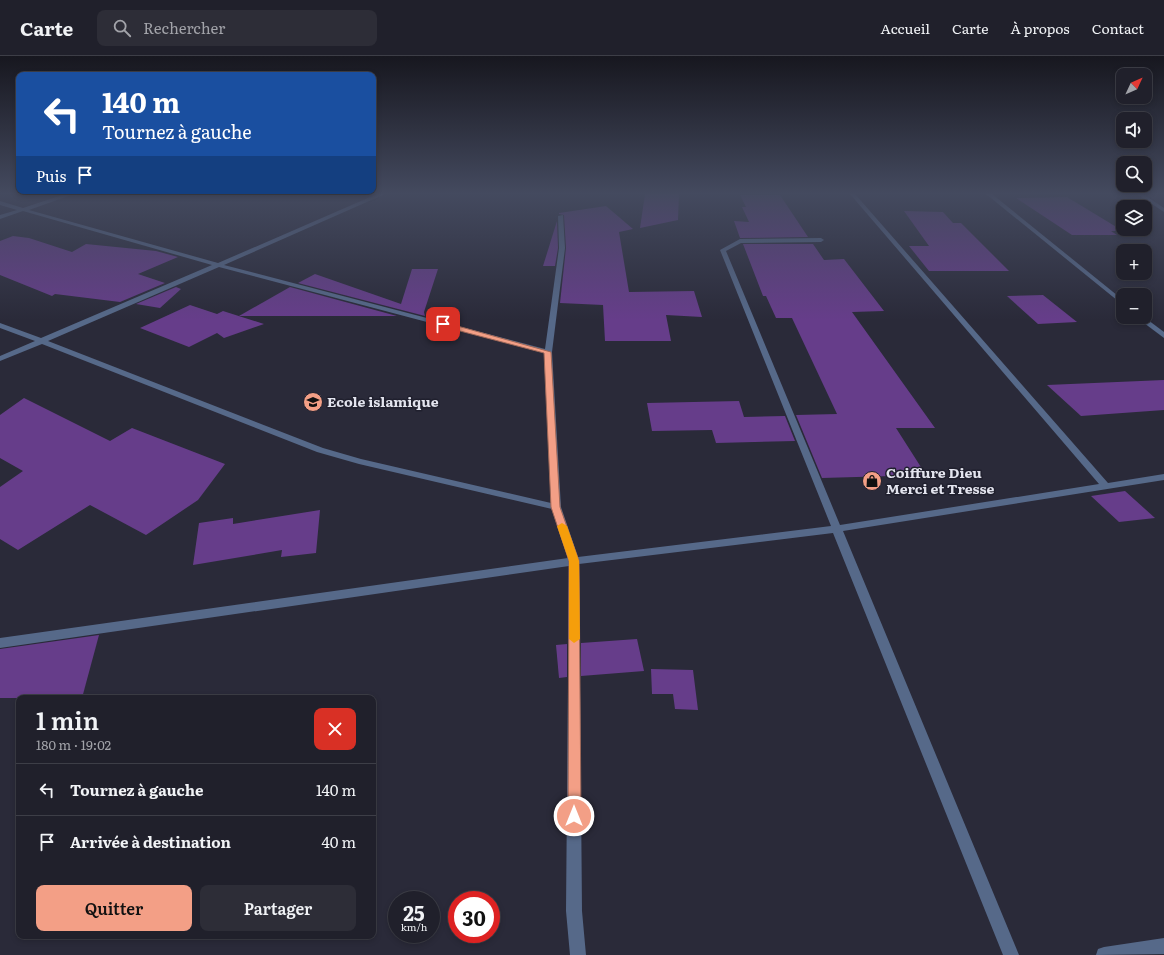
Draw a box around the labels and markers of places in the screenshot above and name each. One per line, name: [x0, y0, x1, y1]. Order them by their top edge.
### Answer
pin: [426, 307, 460, 341]
school or university icon: Ecole islamique: [302, 391, 324, 413]
place label: Ecole islamique: [327, 391, 439, 411]
place label: Coiffure Dieu Merci et Tresse: [886, 462, 995, 498]
shop icon: Coiffure Dieu Merci et Tresse: [861, 470, 883, 492]

